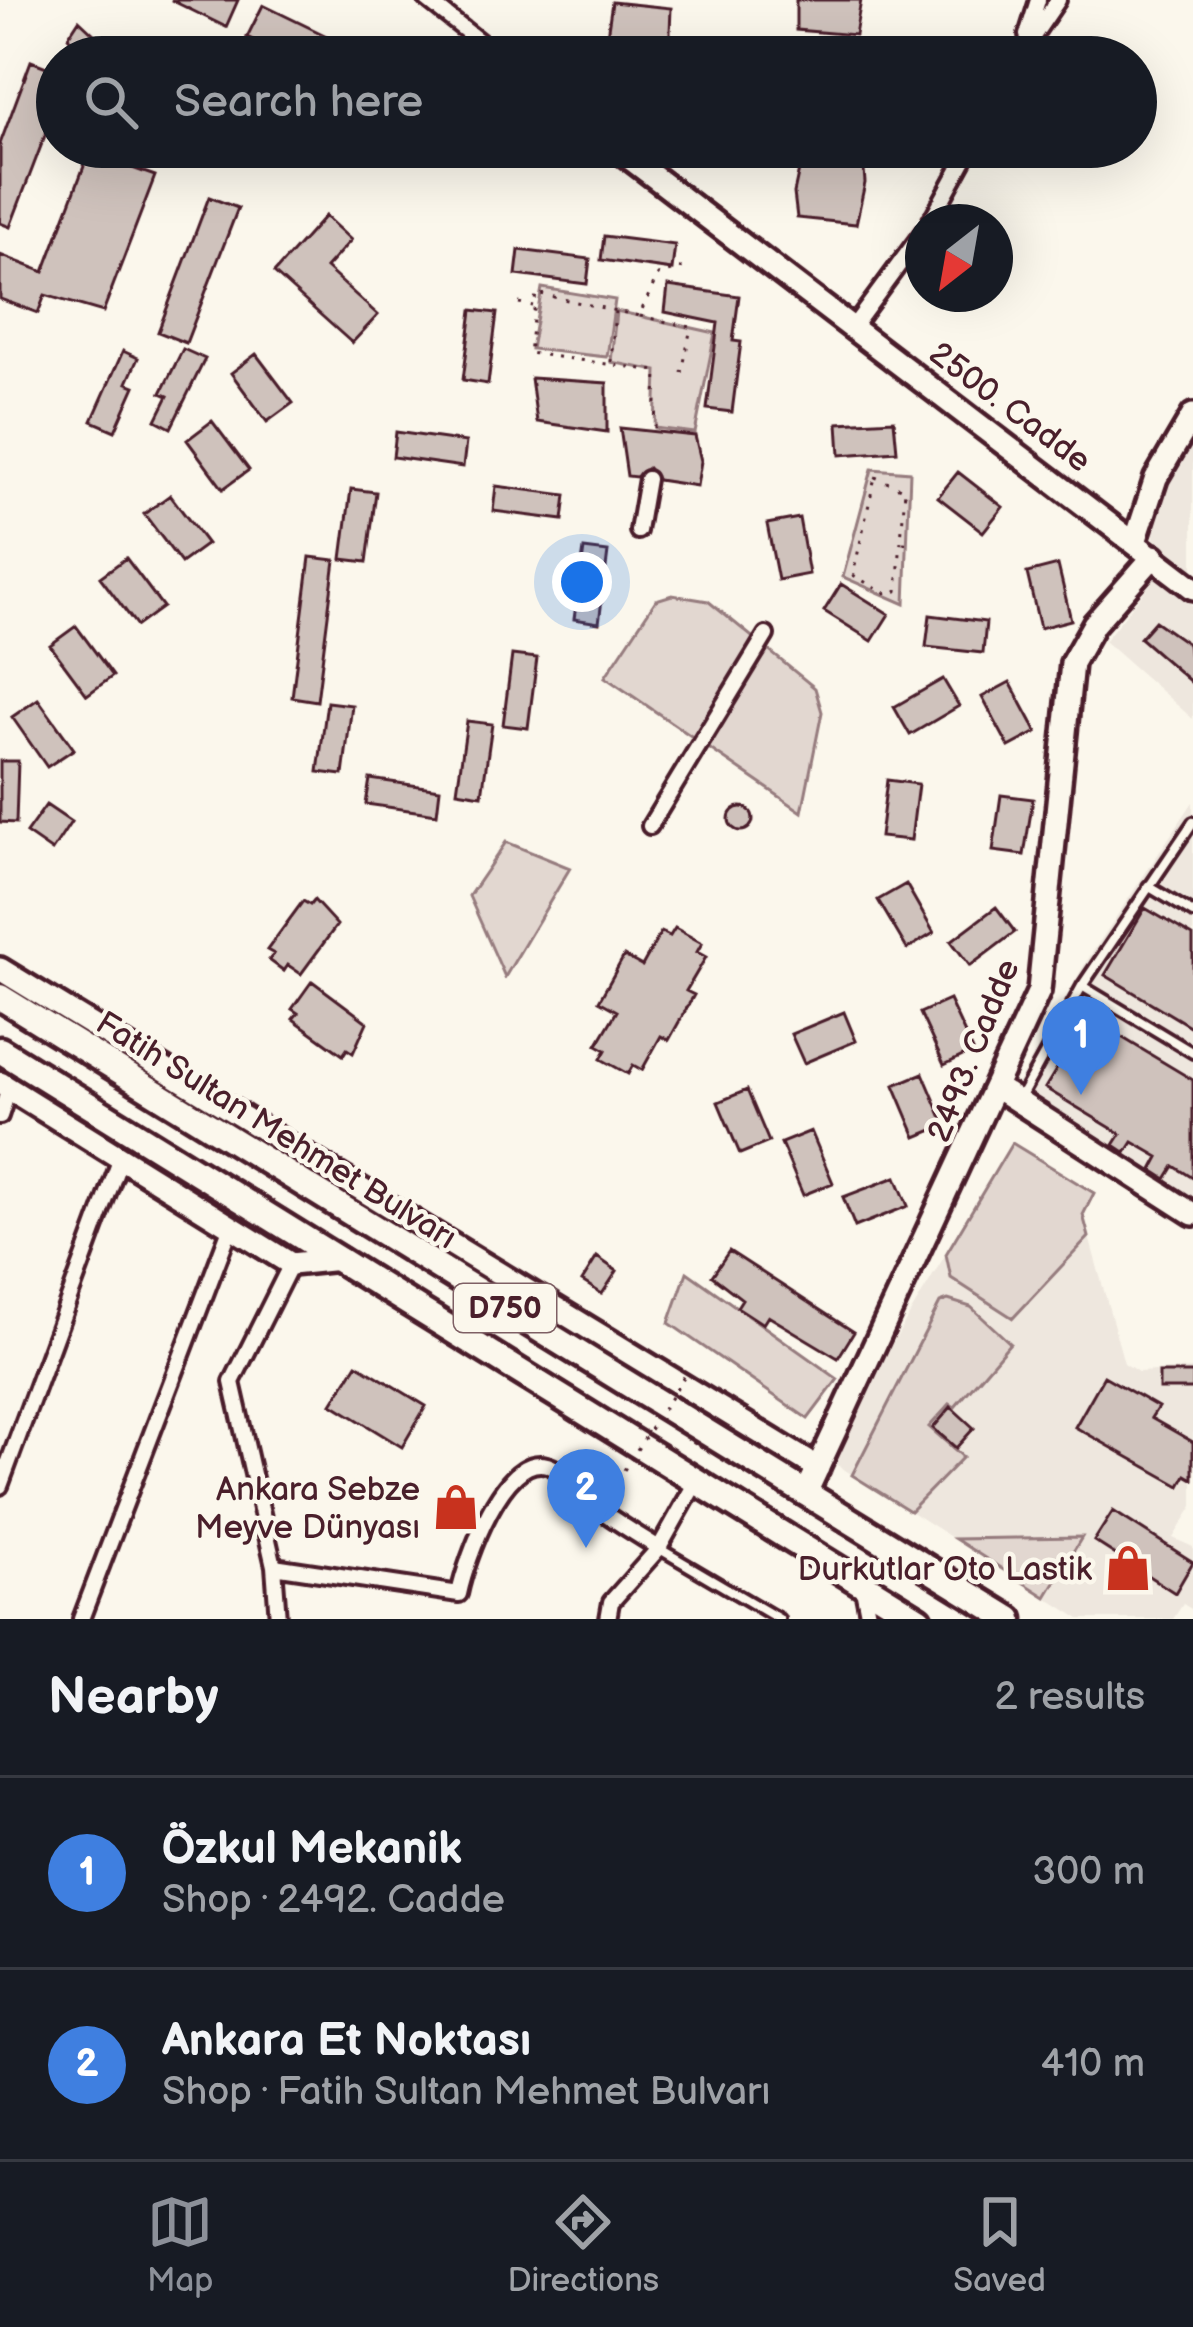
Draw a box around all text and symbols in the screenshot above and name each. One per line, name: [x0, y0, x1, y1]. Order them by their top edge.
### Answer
search box: [36, 36, 1157, 168]
icon: search: [78, 69, 144, 135]
text: Search here: [174, 75, 423, 130]
north arrow: [905, 204, 1013, 312]
street label: 2500. Cadde: [921, 334, 1099, 481]
your location: [552, 552, 612, 612]
street label: 2493. Cadde: [919, 954, 1029, 1148]
pin: 1: [1042, 996, 1120, 1095]
street label: Fatih Sultan Mehmet Bulvarı: [88, 1003, 463, 1258]
road number: D750: [454, 1284, 556, 1332]
pin: 2: [547, 1449, 625, 1548]
place label: Ankara Sebze Meyve Dünyası: [195, 1470, 420, 1548]
shop icon: Ankara Sebze Meyve Dünyası: [431, 1482, 481, 1532]
shop icon: Durkutlar Oto Lastik: [1103, 1543, 1153, 1593]
place label: Durkutlar Oto Lastik: [798, 1550, 1093, 1590]
text: Nearby: [48, 1667, 219, 1728]
text: 2 results: [994, 1674, 1145, 1721]
text: Özkul Mekanik: [162, 1822, 462, 1877]
text: 1: [79, 1849, 95, 1896]
text: 300 m: [1032, 1849, 1145, 1896]
text: Shop · 2492. Cadde: [162, 1877, 505, 1924]
text: Ankara Et Noktası: [162, 2014, 531, 2069]
text: 2: [75, 2041, 99, 2088]
text: 410 m: [1040, 2041, 1145, 2088]
text: Shop · Fatih Sultan Mehmet Bulvarı: [162, 2069, 770, 2116]
tab: Map: [147, 2189, 213, 2301]
tab: Directions: [508, 2189, 659, 2301]
tab: Saved: [953, 2189, 1046, 2301]

